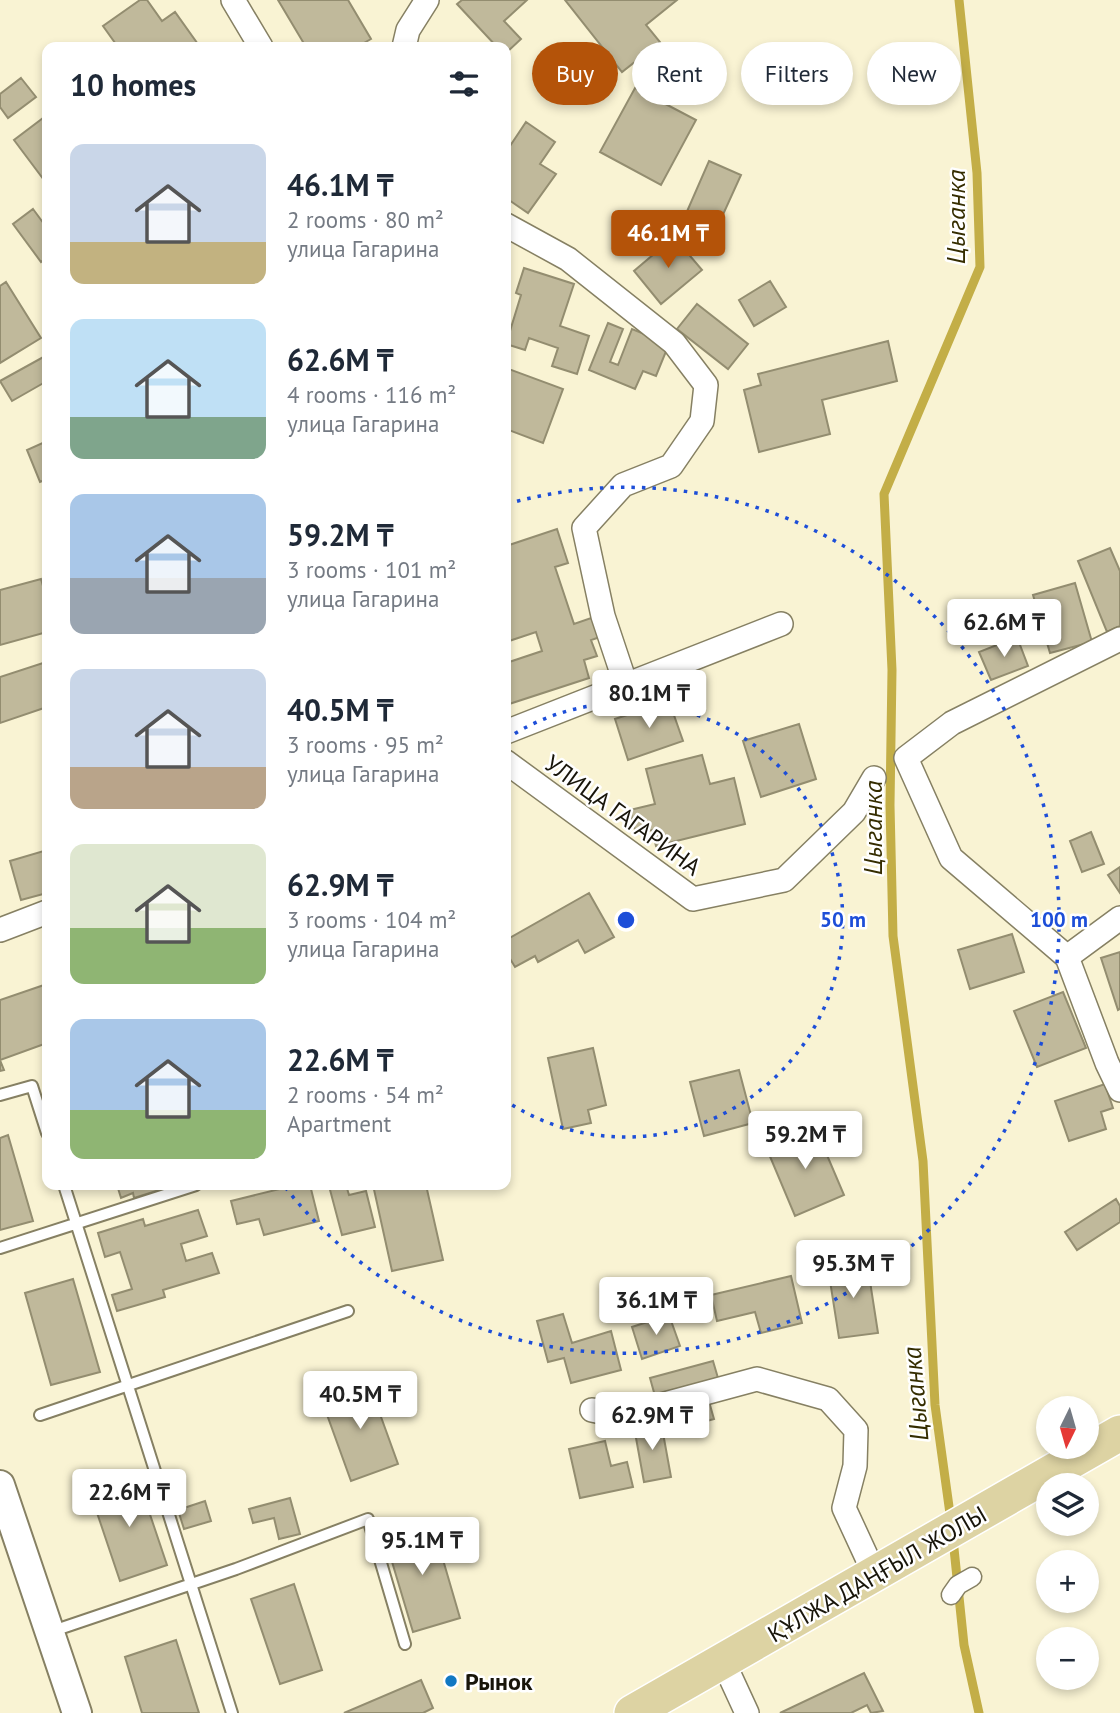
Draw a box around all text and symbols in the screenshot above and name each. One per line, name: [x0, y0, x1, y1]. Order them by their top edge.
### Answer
chip: Buy: [532, 42, 618, 105]
chip: Rent: [632, 42, 727, 105]
chip: Filters: [741, 42, 853, 105]
chip: New: [867, 42, 961, 105]
text: 10 homes: [70, 65, 196, 104]
icon: filters: [445, 65, 483, 103]
text: 46.1M ₸: [287, 165, 393, 204]
water label: Цыганка: [939, 169, 972, 264]
icon: home: [126, 172, 210, 256]
text: 2 rooms · 80 m²: [287, 205, 444, 234]
pin: 46.1M ₸: [603, 210, 733, 270]
text: 46.1M ₸: [627, 218, 709, 247]
text: улица Гагарина: [287, 234, 439, 263]
text: 62.6M ₸: [287, 340, 393, 379]
icon: home: [126, 347, 210, 431]
text: 4 rooms · 116 m²: [287, 380, 456, 409]
text: улица Гагарина: [287, 409, 439, 438]
text: 59.2M ₸: [287, 515, 393, 554]
icon: home: [126, 522, 210, 606]
text: 3 rooms · 101 m²: [287, 555, 456, 584]
text: улица Гагарина: [287, 584, 439, 613]
pin: 62.6M ₸: [939, 600, 1069, 659]
text: 62.6M ₸: [963, 607, 1045, 636]
pin: 80.1M ₸: [584, 670, 714, 730]
text: 80.1M ₸: [608, 678, 690, 707]
text: 40.5M ₸: [287, 690, 393, 729]
icon: home: [126, 697, 210, 781]
text: 3 rooms · 95 m²: [287, 730, 444, 759]
street label: УЛИЦА ГАГАРИНА: [539, 748, 707, 882]
text: улица Гагарина: [287, 759, 439, 788]
water label: Цыганка: [856, 780, 889, 875]
text: 62.9M ₸: [287, 865, 393, 904]
icon: home: [126, 872, 210, 956]
text: 3 rooms · 104 m²: [287, 905, 456, 934]
text: 50 m: [820, 906, 866, 933]
text: 100 m: [1030, 906, 1088, 933]
centre of rings: [614, 908, 638, 932]
text: улица Гагарина: [287, 934, 439, 963]
text: 22.6M ₸: [287, 1040, 393, 1079]
icon: home: [126, 1047, 210, 1131]
text: 2 rooms · 54 m²: [287, 1080, 444, 1109]
text: Apartment: [287, 1109, 391, 1138]
pin: 59.2M ₸: [740, 1112, 870, 1171]
text: 59.2M ₸: [764, 1119, 846, 1148]
pin: 95.3M ₸: [788, 1240, 918, 1300]
text: 95.3M ₸: [812, 1248, 894, 1277]
pin: 36.1M ₸: [591, 1278, 721, 1337]
text: 36.1M ₸: [615, 1285, 697, 1314]
water label: Цыганка: [894, 1345, 936, 1443]
pin: 40.5M ₸: [295, 1372, 425, 1431]
text: 40.5M ₸: [319, 1379, 401, 1408]
pin: 62.9M ₸: [587, 1392, 717, 1452]
north arrow: [1036, 1396, 1099, 1460]
map controls: [1036, 1396, 1099, 1690]
text: 62.9M ₸: [611, 1400, 693, 1429]
pin: 22.6M ₸: [64, 1470, 194, 1529]
button: layers: [1036, 1473, 1099, 1536]
text: 22.6M ₸: [88, 1477, 170, 1506]
street label: ҚҰЛЖА ДАҢҒЫЛ ЖОЛЫ: [762, 1499, 992, 1649]
pin: 95.1M ₸: [357, 1518, 487, 1577]
text: 95.1M ₸: [381, 1525, 463, 1554]
button: +: [1036, 1550, 1099, 1613]
button: −: [1036, 1627, 1099, 1690]
place label: Рынок: [465, 1666, 533, 1697]
marker: Рынок: [443, 1673, 459, 1689]

